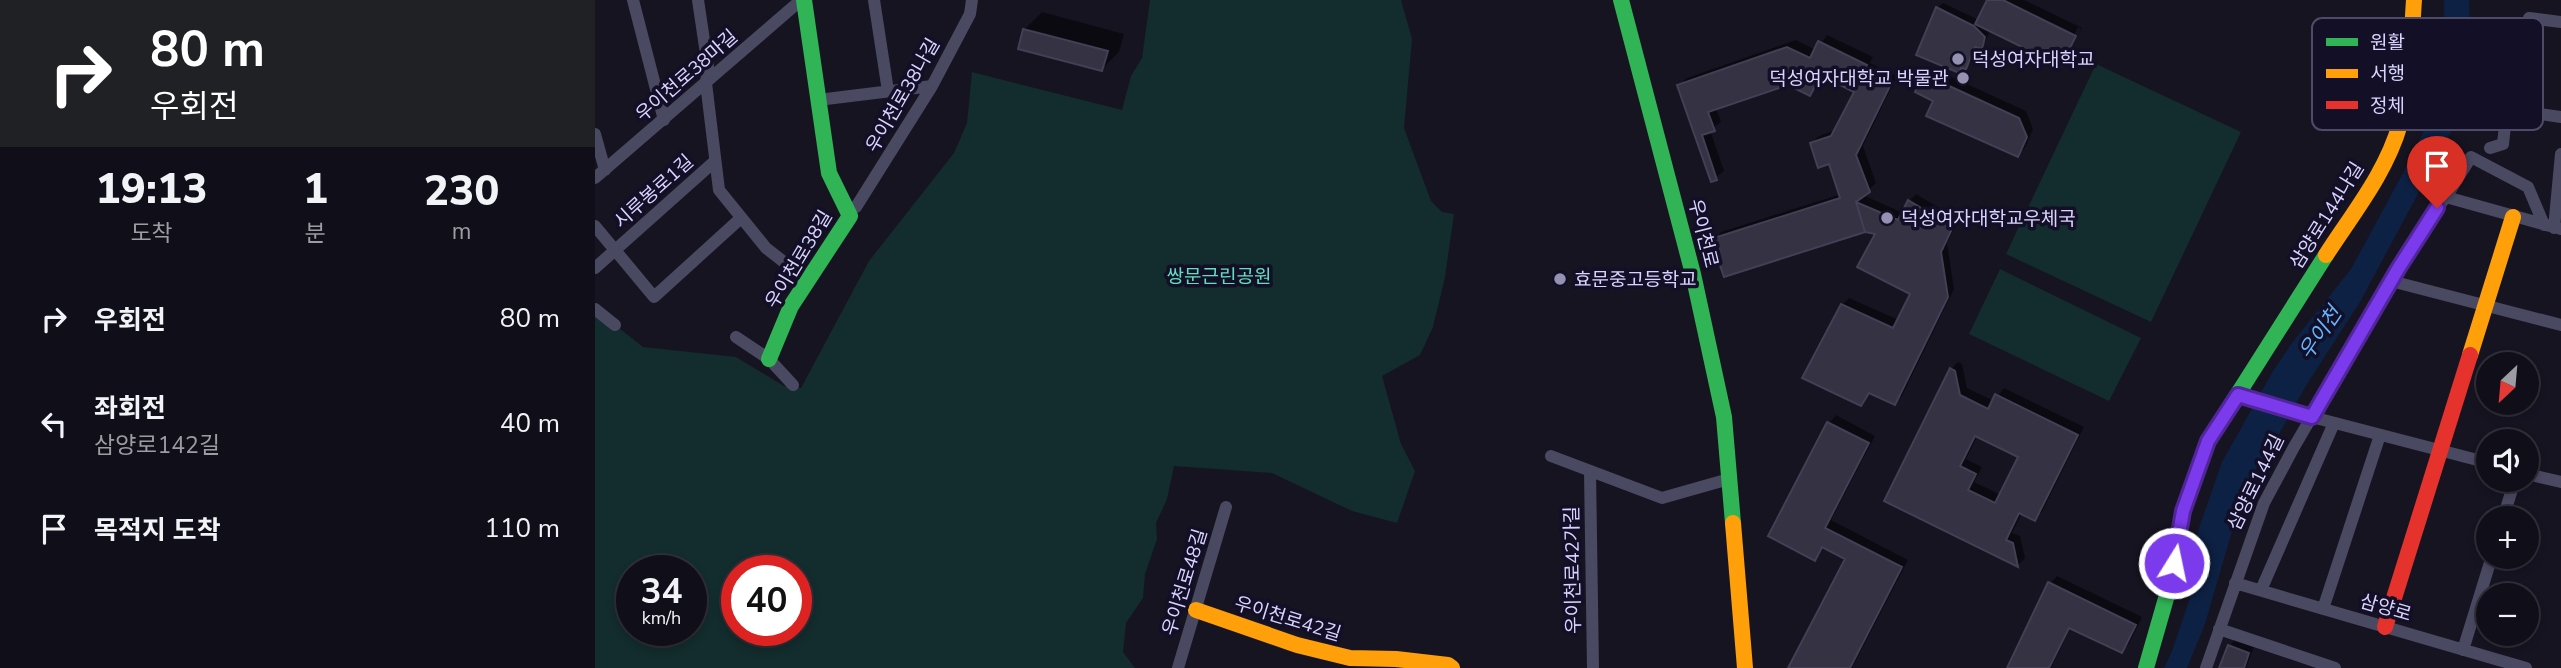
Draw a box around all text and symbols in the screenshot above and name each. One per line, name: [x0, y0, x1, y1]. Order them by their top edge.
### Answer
text: 80 m: [150, 16, 265, 83]
legend: [2312, 18, 2543, 130]
street label: 우이천로38마길: [630, 24, 743, 127]
icon: right: [35, 28, 126, 119]
text: 원활: [2370, 30, 2405, 56]
street label: 우이천로38나길: [860, 34, 946, 157]
place label: 덕성여자대학교: [1972, 47, 2094, 73]
marker: 덕성여자대학교: [1950, 51, 1966, 67]
text: 서행: [2370, 61, 2405, 87]
place label: 덕성여자대학교 박물관: [1769, 66, 1949, 92]
marker: 덕성여자대학교 박물관: [1955, 70, 1971, 86]
text: 우회전: [150, 85, 238, 128]
text: 정체: [2370, 93, 2405, 119]
pin: [2407, 136, 2467, 208]
icon: arrive: [2418, 147, 2456, 185]
street label: 시루봉로1길: [608, 149, 699, 234]
street label: 삼양로144나길: [2284, 157, 2370, 274]
text: 19:13: [96, 161, 207, 218]
text: 1: [303, 161, 328, 218]
text: 230: [424, 163, 499, 220]
street label: 우이천로: [1682, 196, 1724, 270]
street label: 우이천로38길: [759, 206, 838, 313]
place label: 덕성여자대학교우체국: [1901, 206, 2076, 232]
marker: 덕성여자대학교우체국: [1879, 210, 1895, 226]
text: m: [452, 216, 471, 247]
text: 도착: [130, 218, 173, 249]
text: 분: [305, 218, 326, 249]
park label: 쌍문근린공원: [1167, 264, 1271, 290]
place label: 효문중고등학교: [1574, 267, 1696, 293]
marker: 효문중고등학교: [1552, 271, 1568, 287]
water label: 우이천: [2292, 299, 2349, 365]
icon: right: [35, 300, 73, 338]
text: 80 m: [500, 301, 560, 336]
text: 우회전: [94, 303, 166, 338]
north arrow: [2476, 352, 2539, 415]
map controls: [2476, 352, 2539, 646]
text: 좌회전: [94, 391, 166, 426]
icon: left: [35, 405, 73, 443]
text: 40 m: [500, 406, 560, 441]
button: sound: [2476, 429, 2539, 492]
text: 삼양로142길: [94, 430, 220, 461]
street label: 삼양로144길: [2221, 430, 2290, 535]
street label: 우이천로42가길: [1559, 506, 1587, 634]
button: +: [2476, 506, 2539, 569]
icon: arrive: [35, 510, 73, 548]
text: 110 m: [484, 511, 560, 546]
text: 목적지 도착: [94, 513, 221, 548]
street label: 우이천로48길: [1156, 526, 1213, 639]
position arrow: [2137, 526, 2211, 600]
speed limit sign: 40: [721, 555, 812, 646]
text: 34: [640, 568, 683, 615]
button: −: [2476, 583, 2539, 646]
street label: 삼양로: [2357, 588, 2415, 628]
street label: 우이천로42길: [1231, 590, 1344, 647]
text: km/h: [642, 606, 681, 630]

